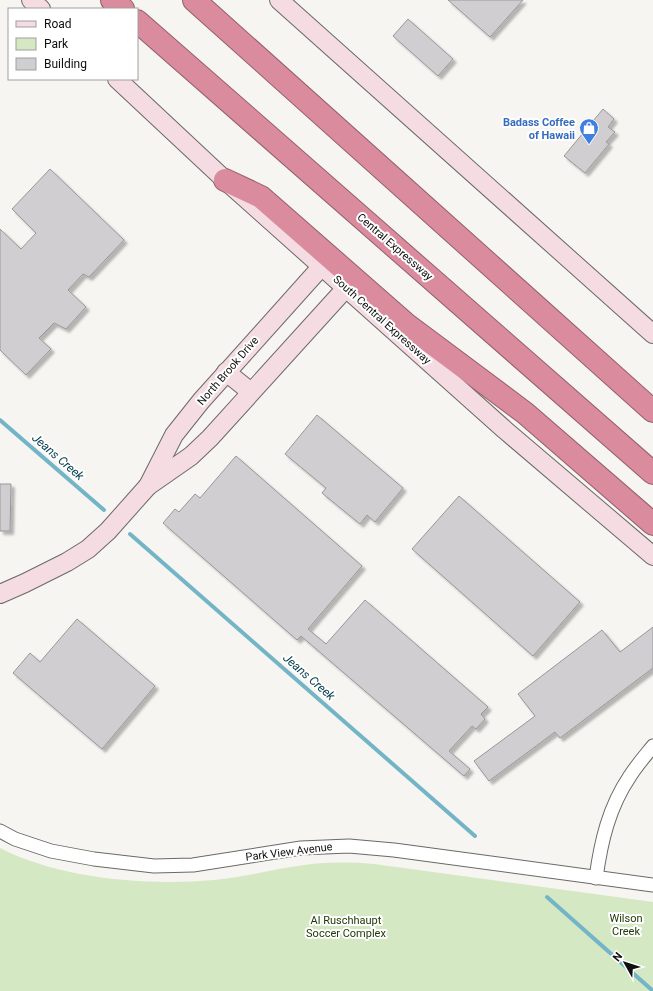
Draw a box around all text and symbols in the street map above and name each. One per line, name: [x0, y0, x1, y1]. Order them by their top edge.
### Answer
legend: [8, 8, 138, 80]
text: Road: [44, 17, 72, 31]
text: Park: [44, 37, 69, 51]
text: Building: [44, 57, 87, 71]
place label: Badass Coffee of Hawaii: [503, 116, 575, 142]
shop icon: Badass Coffee of Hawaii: [578, 117, 600, 145]
street label: Central Expressway: [355, 211, 436, 284]
street label: South Central Expressway: [330, 273, 434, 368]
street label: North Brook Drive: [195, 334, 261, 408]
water label: Jeans Creek: [29, 431, 88, 484]
water label: Jeans Creek: [280, 651, 339, 704]
street label: Park View Avenue: [245, 840, 333, 864]
park label: Wilson Creek: [609, 912, 643, 938]
park label: Al Ruschhaupt Soccer Complex: [306, 914, 386, 940]
north arrow: [605, 943, 645, 983]
text: N: [610, 950, 625, 964]

